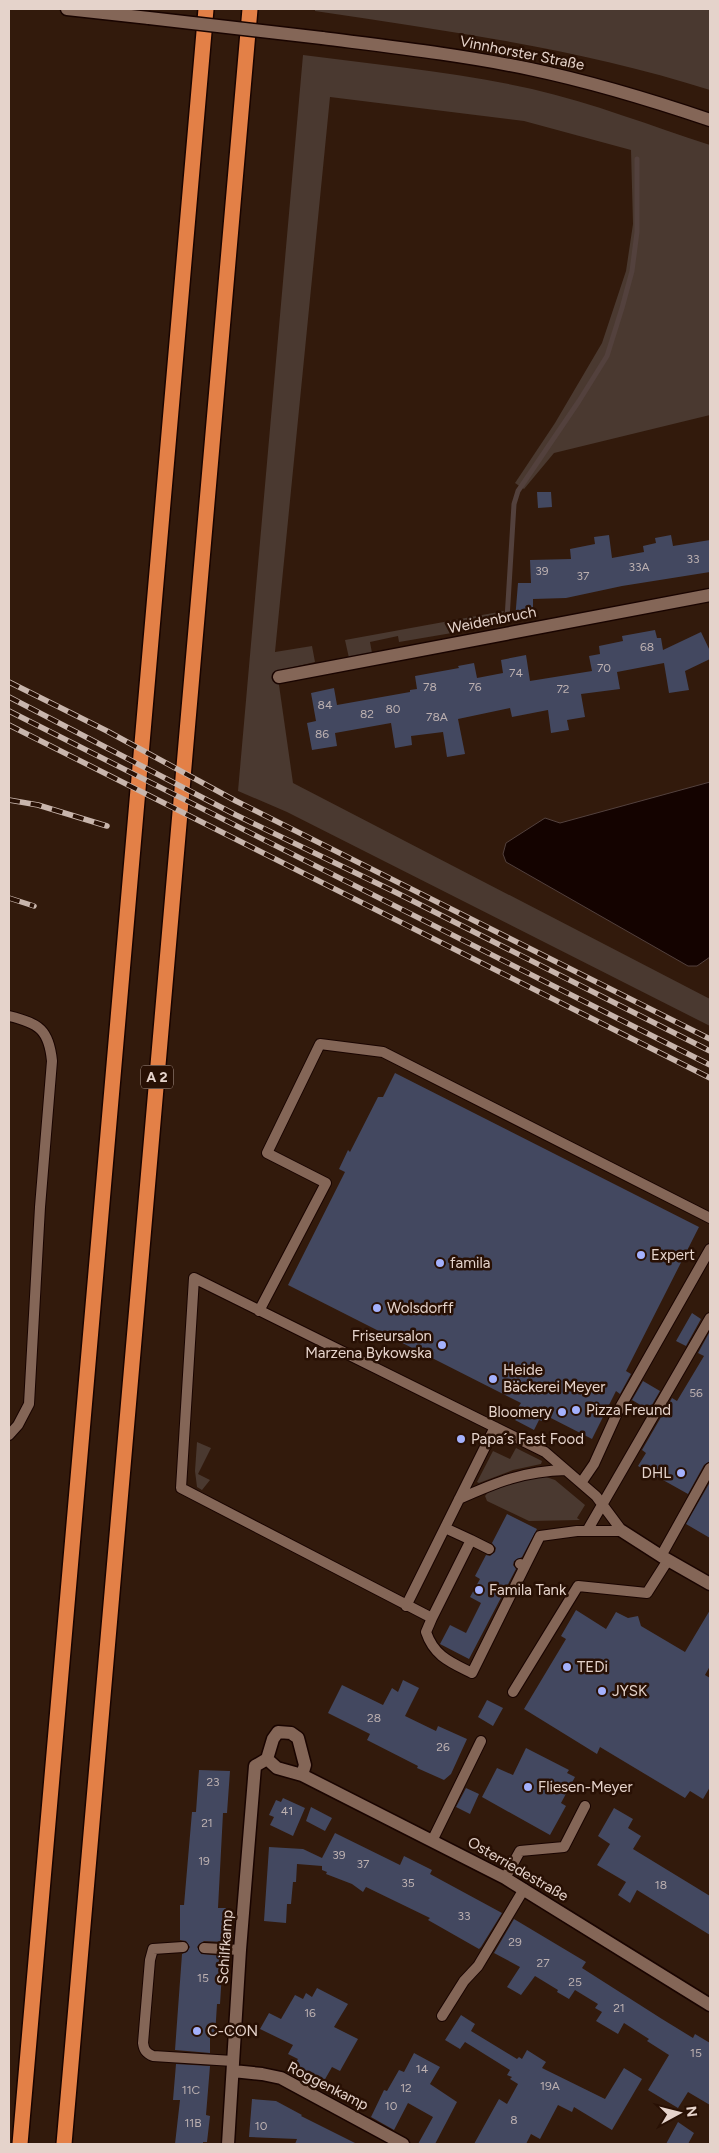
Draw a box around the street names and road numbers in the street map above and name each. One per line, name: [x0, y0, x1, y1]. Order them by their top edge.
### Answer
street label: Vinnhorster Straße: [458, 32, 586, 74]
street label: Weidenbruch: [446, 603, 538, 637]
road number: A 2: [141, 1066, 173, 1088]
street label: Osterriedestraße: [464, 1833, 572, 1905]
street label: Schilfkamp: [213, 1909, 237, 1985]
street label: Roggenkamp: [284, 2058, 372, 2114]

